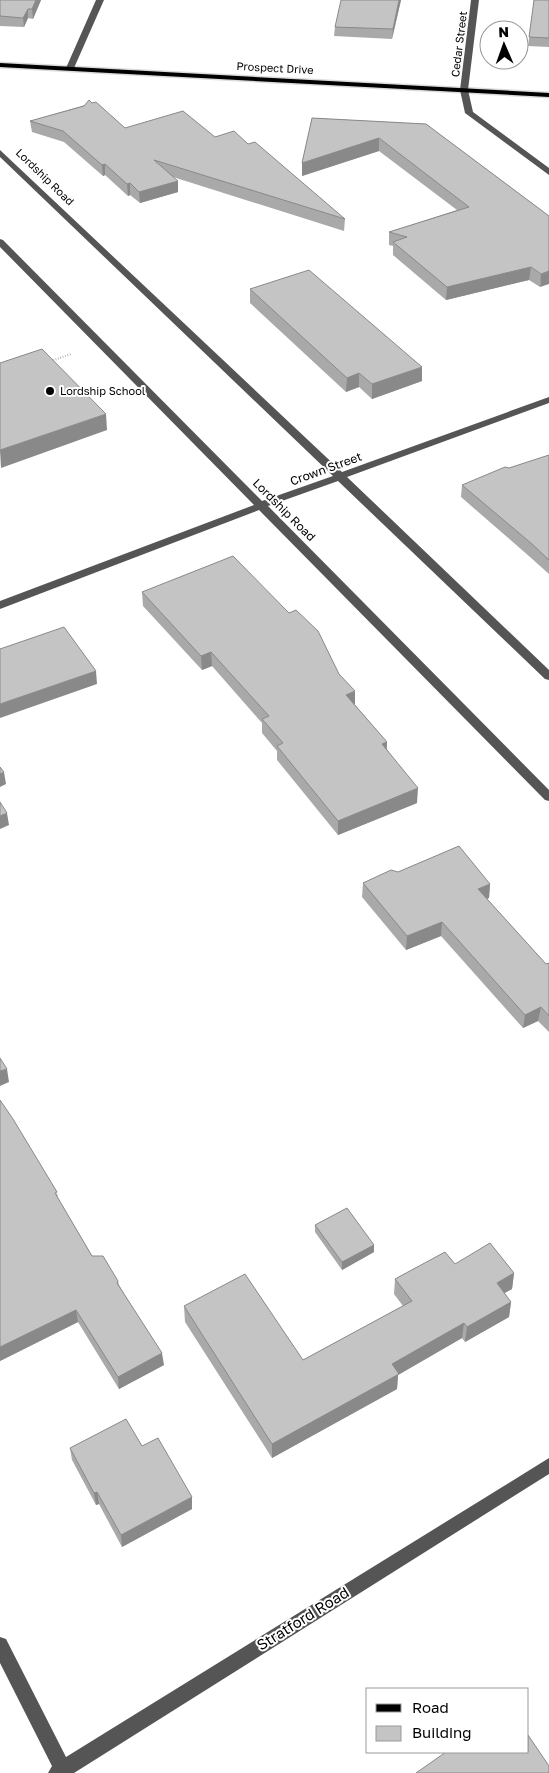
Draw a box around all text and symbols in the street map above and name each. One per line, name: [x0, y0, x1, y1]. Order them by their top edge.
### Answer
street label: Cedar Street: [448, 10, 469, 78]
north arrow: [479, 20, 529, 70]
text: N: [498, 23, 509, 40]
street label: Prospect Drive: [236, 59, 314, 76]
street label: Lordship Road: [14, 146, 77, 208]
place label: Lordship School: [60, 384, 146, 397]
marker: Lordship School: [44, 385, 56, 397]
street label: Crown Street: [288, 449, 364, 488]
street label: Lordship Road: [250, 475, 319, 544]
street label: Stratford Road: [253, 1583, 352, 1654]
legend: [366, 1688, 529, 1753]
text: Road: [412, 1698, 449, 1716]
text: Building: [412, 1723, 472, 1741]

